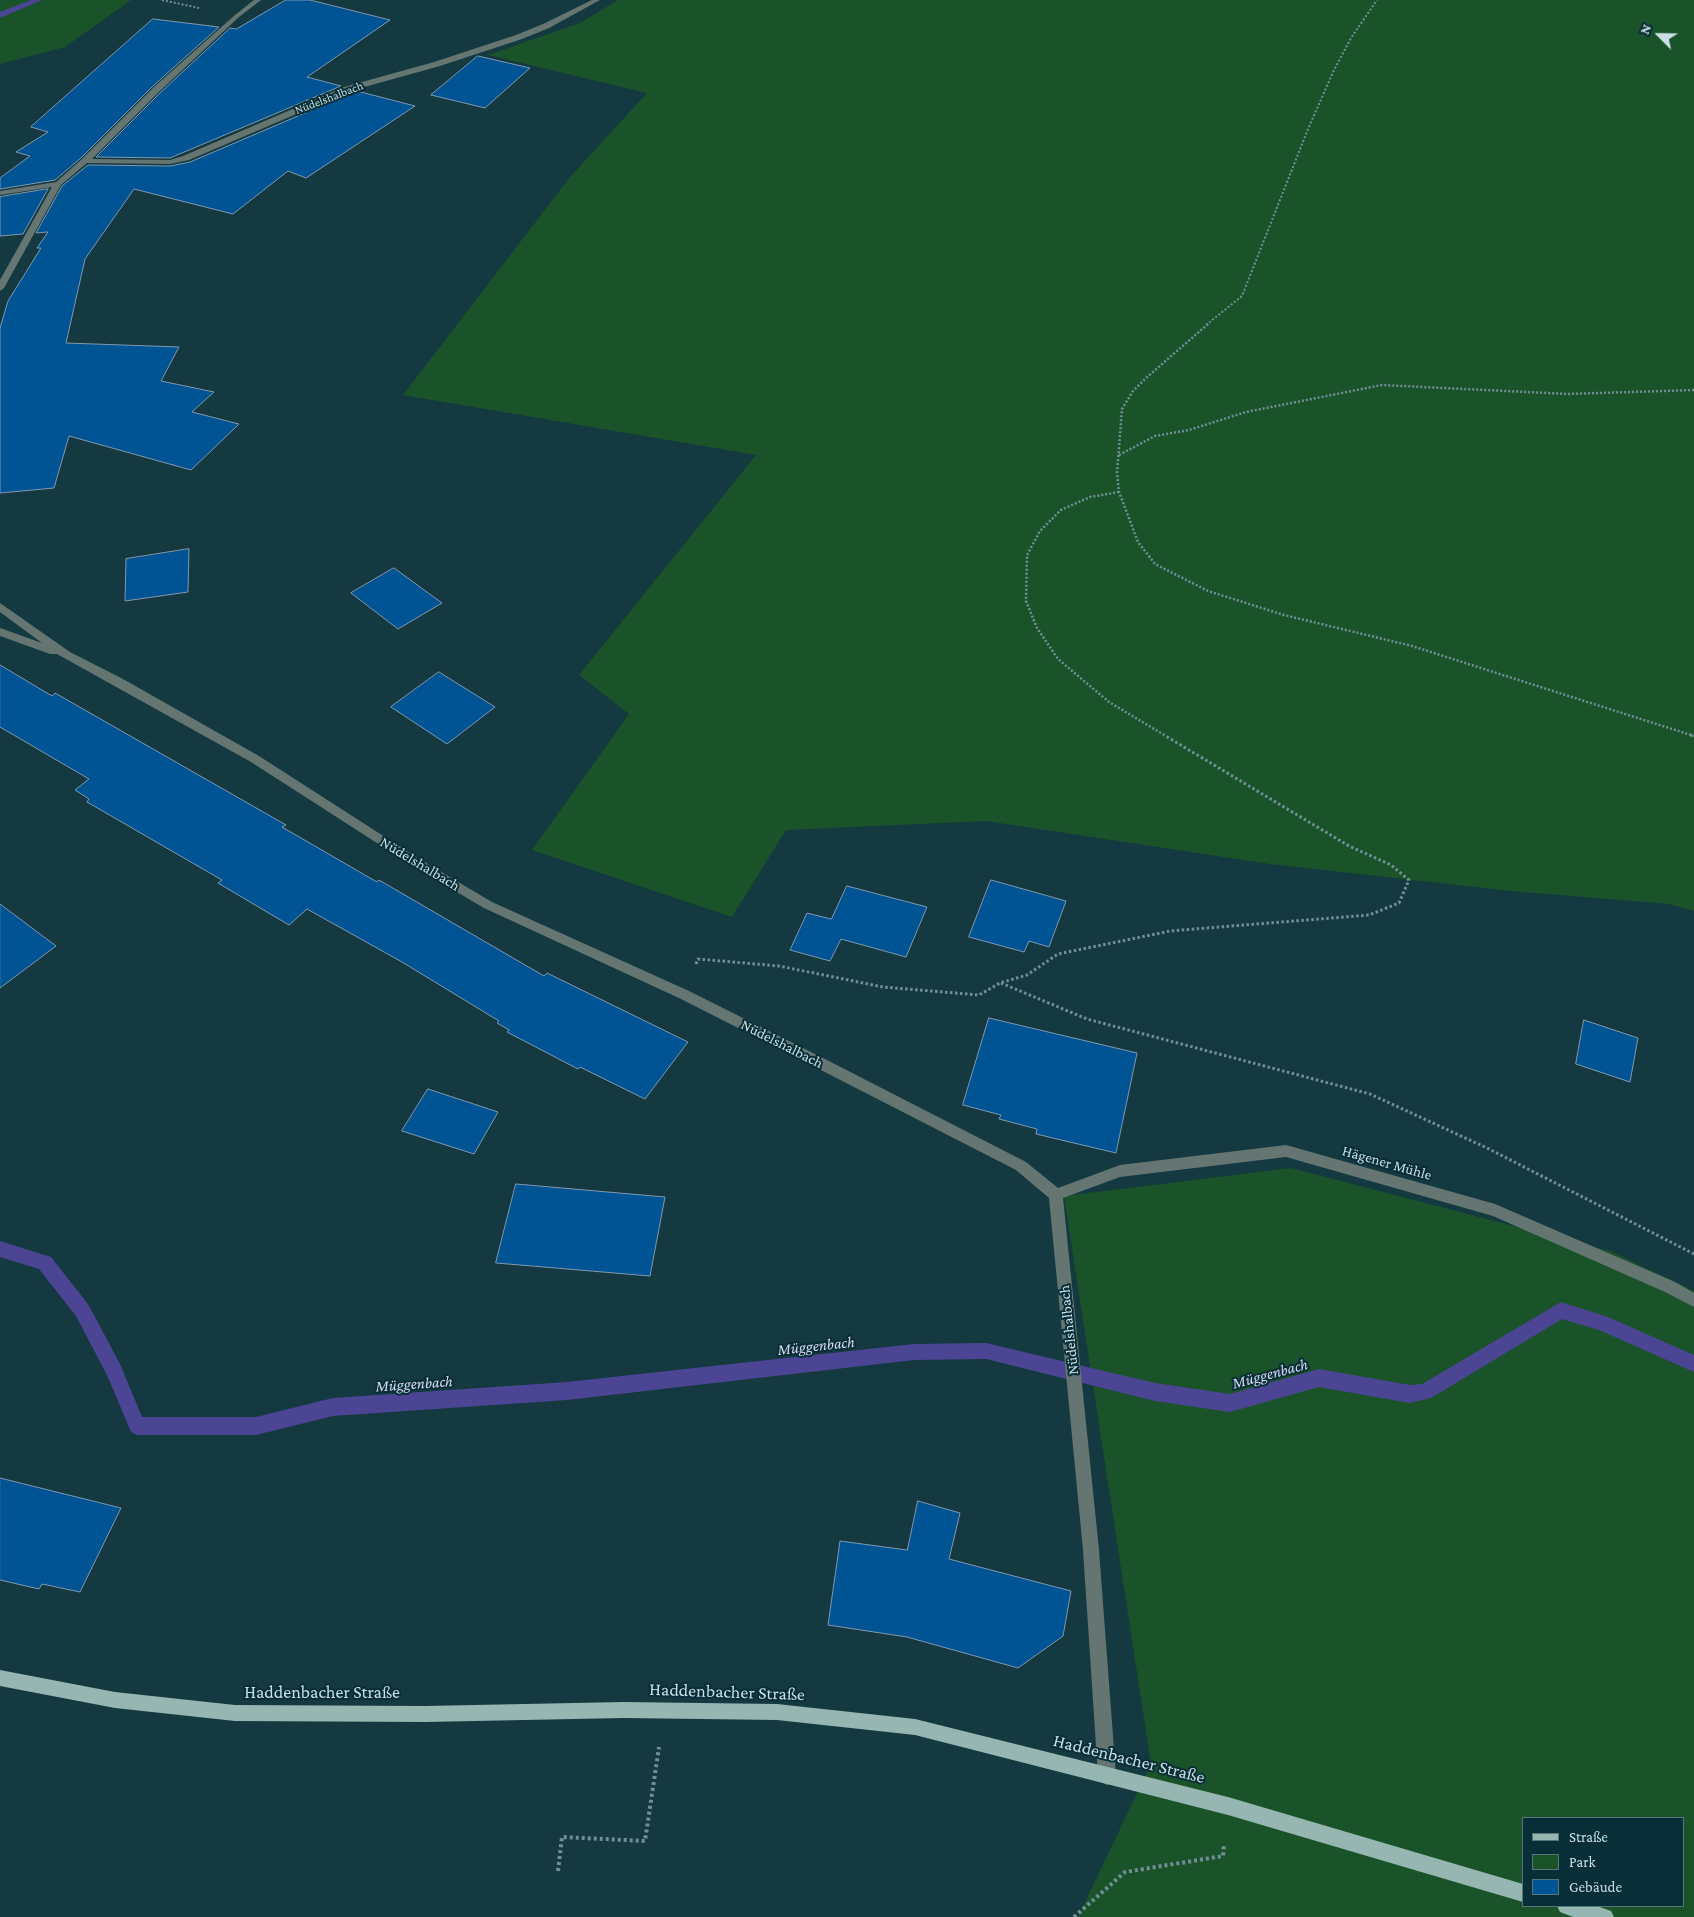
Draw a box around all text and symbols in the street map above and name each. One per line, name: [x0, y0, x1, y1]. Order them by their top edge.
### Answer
north arrow: [1634, 10, 1684, 60]
text: N: [1636, 22, 1654, 37]
street label: Nüdelshalbach: [293, 78, 365, 118]
street label: Nüdelshalbach: [377, 833, 463, 895]
street label: Nüdelshalbach: [738, 1016, 826, 1072]
street label: Hägener Mühle: [1340, 1142, 1434, 1184]
street label: Nüdelshalbach: [1055, 1284, 1083, 1376]
water label: Müggenbach: [776, 1332, 856, 1360]
water label: Müggenbach: [1230, 1355, 1310, 1393]
water label: Müggenbach: [375, 1372, 453, 1396]
street label: Haddenbacher Straße: [649, 1678, 805, 1706]
street label: Haddenbacher Straße: [244, 1681, 400, 1703]
street label: Haddenbacher Straße: [1051, 1730, 1207, 1788]
legend: [1522, 1817, 1684, 1907]
text: Straße: [1569, 1829, 1608, 1845]
text: Park: [1569, 1854, 1596, 1870]
text: Gebäude: [1569, 1879, 1622, 1895]

